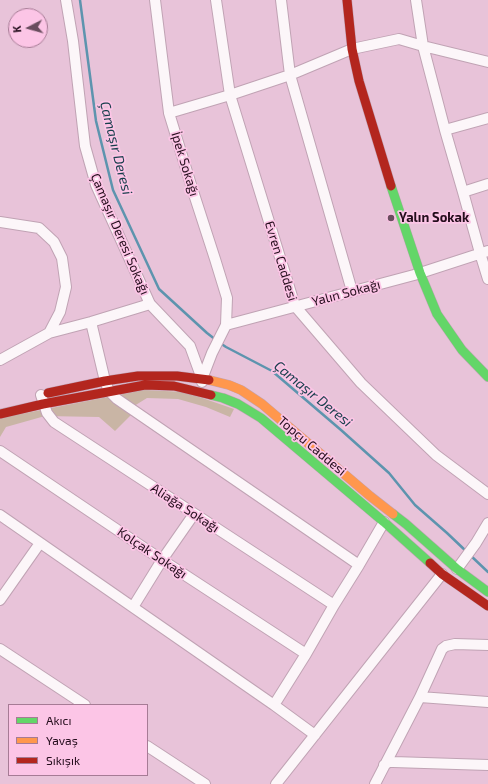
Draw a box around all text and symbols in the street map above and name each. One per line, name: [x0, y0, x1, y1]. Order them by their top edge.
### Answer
north arrow: [8, 8, 48, 48]
text: K: [10, 25, 23, 33]
water label: Çamaşır Deresi: [96, 100, 136, 196]
street label: İpek Sokağı: [168, 130, 202, 198]
street label: Çamaşır Deresi Sokağı: [87, 171, 153, 297]
place label: Yalın Sokak: [399, 210, 469, 226]
marker: Yalın Sokak: [386, 213, 396, 223]
street label: Evren Caddesi: [261, 219, 301, 303]
street label: Yalın Sokağı: [310, 276, 382, 310]
water label: Çamaşır Deresi: [271, 357, 355, 431]
street label: Topçu Caddesi: [275, 413, 349, 479]
street label: Aliağa Sokağı: [148, 480, 222, 536]
street label: Kolçak Sokağı: [114, 524, 190, 582]
legend: [8, 704, 148, 776]
text: Akıcı: [46, 713, 71, 727]
text: Yavaş: [46, 733, 78, 747]
text: Sıkışık: [46, 753, 80, 767]

